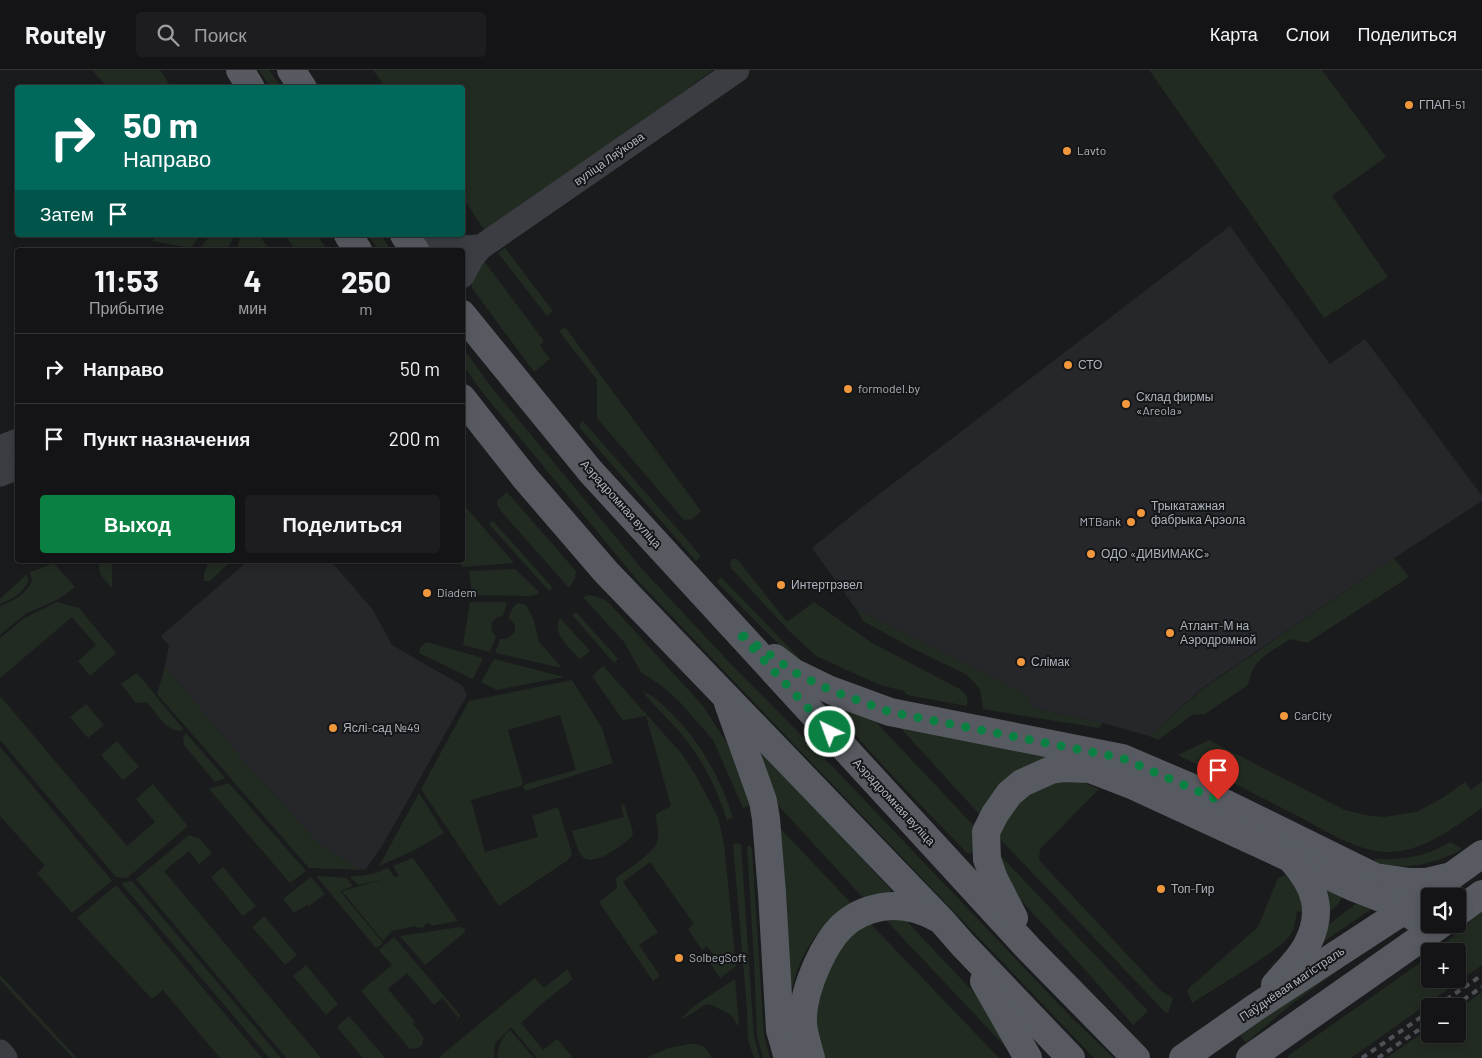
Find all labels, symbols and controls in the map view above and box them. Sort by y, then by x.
search box [136,12,486,57]
text: Routely [25,20,106,49]
icon: search [154,21,182,49]
text: Поиск [194,23,247,46]
text: Карта [1210,23,1258,45]
text: Слои [1286,23,1330,45]
text: Поделиться [1358,23,1457,45]
place label: ГПАП-51 [1419,97,1465,111]
marker: ГПАП-51 [1403,99,1415,111]
text: 50 m [123,103,198,145]
icon: right [40,105,105,170]
street label: вуліца Ляўкова [570,129,647,188]
place label: Lavto [1077,143,1106,157]
text: Направо [123,145,211,171]
marker: Lavto [1061,145,1073,157]
icon: arrive [104,200,132,228]
text: Затем [40,202,94,225]
text: 11:53 [94,262,159,298]
text: 4 [243,262,262,298]
text: 250 [341,263,391,299]
text: Прибытие [89,298,164,317]
text: мин [238,298,267,317]
text: m [359,299,373,318]
icon: right [40,355,68,383]
text: Направо [83,357,164,380]
text: 50 m [400,357,440,380]
place label: СТО [1078,357,1102,371]
marker: СТО [1062,359,1074,371]
place label: formodel.by [858,381,920,395]
marker: formodel.by [842,383,854,395]
place label: Склад фирмы «Areola» [1136,389,1213,417]
marker: Склад фирмы «Areola» [1120,398,1132,410]
icon: arrive [40,425,68,453]
text: Пункт назначения [83,427,250,450]
text: 200 m [389,427,440,450]
street label: Аэрадромная вуліца [578,456,665,551]
button: Выход [40,495,235,553]
button: Поделиться [245,495,440,553]
place label: Трыкатажная фабрыка Арэола [1151,498,1246,527]
marker: Трыкатажная фабрыка Арэола [1135,507,1147,519]
place label: MTBank [1080,514,1121,528]
marker: MTBank [1125,516,1137,528]
place label: ОДО «ДИВИМАКС» [1101,546,1210,561]
marker: ОДО «ДИВИМАКС» [1085,548,1097,560]
place label: Интертрэвел [791,577,863,592]
marker: Интертрэвел [775,579,787,591]
place label: Diadem [437,585,477,599]
marker: Diadem [421,587,433,599]
place label: Атлант-М на Аэродромной [1180,618,1256,647]
marker: Атлант-М на Аэродромной [1164,627,1176,639]
place label: Слімак [1031,654,1070,668]
marker: Слімак [1015,656,1027,668]
position arrow [803,705,855,757]
place label: CarCity [1294,708,1332,722]
marker: CarCity [1278,710,1290,722]
place label: Яслі-сад №49 [343,720,420,735]
marker: Яслі-сад №49 [327,722,339,734]
pin [1197,749,1239,800]
street label: Аэрадромная вуліца [850,755,939,849]
icon: arrive [1204,756,1232,784]
place label: Топ-Гир [1171,881,1215,896]
marker: Топ-Гир [1155,883,1167,895]
map controls [1421,888,1466,1043]
button: sound [1421,888,1466,933]
street label: Паўднёвая магістраль [1236,943,1347,1024]
button: + [1421,943,1466,988]
place label: SolbegSoft [689,950,747,964]
marker: SolbegSoft [673,952,685,964]
button: − [1421,998,1466,1043]

